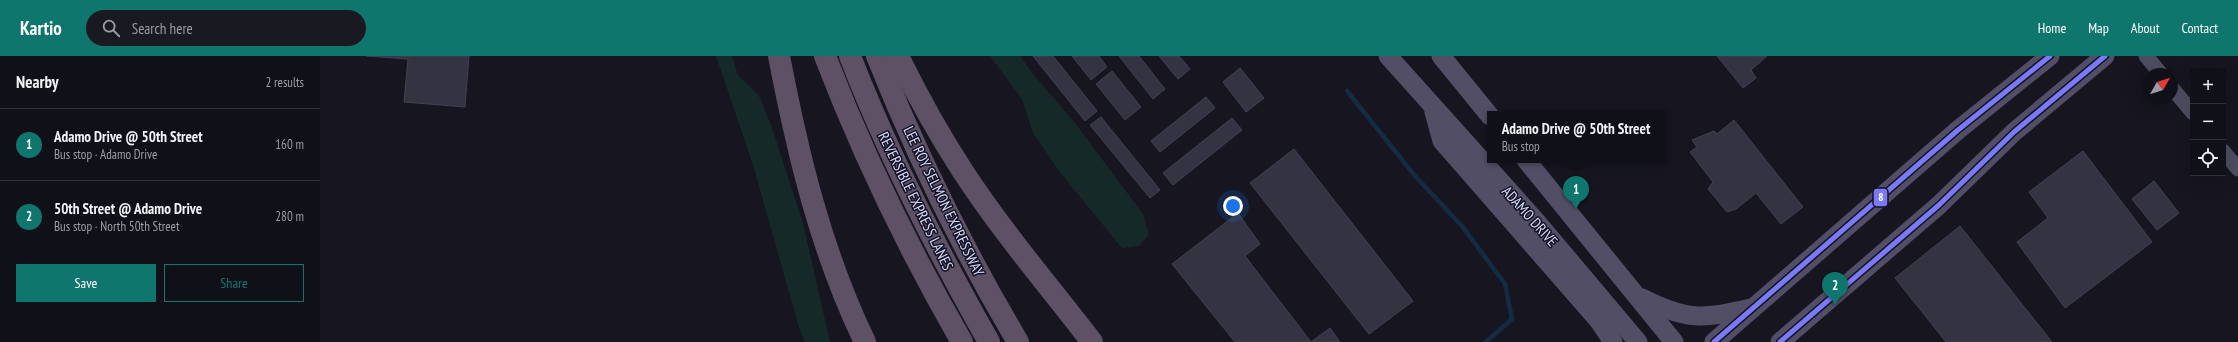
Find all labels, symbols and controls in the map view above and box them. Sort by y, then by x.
search box [86,10,366,46]
text: Kartio [20,16,62,40]
icon: search [100,17,122,39]
text: Search here [132,19,193,38]
text: Home [2038,19,2066,37]
text: Map [2088,19,2109,37]
text: About [2131,19,2160,37]
text: Contact [2182,19,2218,37]
north arrow [2142,68,2178,104]
map controls [2190,68,2226,176]
button: + [2190,68,2226,104]
text: Nearby [16,71,59,93]
text: 2 results [265,74,304,91]
button: − [2190,104,2226,140]
popup [1487,111,1665,163]
text: Adamo Drive @ 50th Street [1502,119,1650,138]
street label: LEE ROY SELMON EXPRESSWAY [899,123,989,279]
text: Adamo Drive @ 50th Street [54,127,203,146]
street label: REVERSIBLE EXPRESS LANES [874,129,958,273]
text: 1 [26,136,32,153]
text: 160 m [275,136,304,153]
text: Bus stop [1502,138,1540,155]
button: locate [2190,140,2226,176]
text: Bus stop · Adamo Drive [54,146,157,163]
pin: 1 [1563,176,1589,209]
street label: ADAMO DRIVE [1498,182,1562,250]
line badge: 8 [1873,188,1888,207]
text: 8 [1878,190,1884,204]
your location [1223,196,1243,216]
text: 50th Street @ Adamo Drive [54,199,202,218]
text: 2 [26,208,32,225]
text: 280 m [275,208,304,225]
text: Bus stop · North 50th Street [54,218,180,235]
button: Save [16,264,156,302]
button: Share [164,264,304,302]
pin: 2 [1822,272,1848,305]

